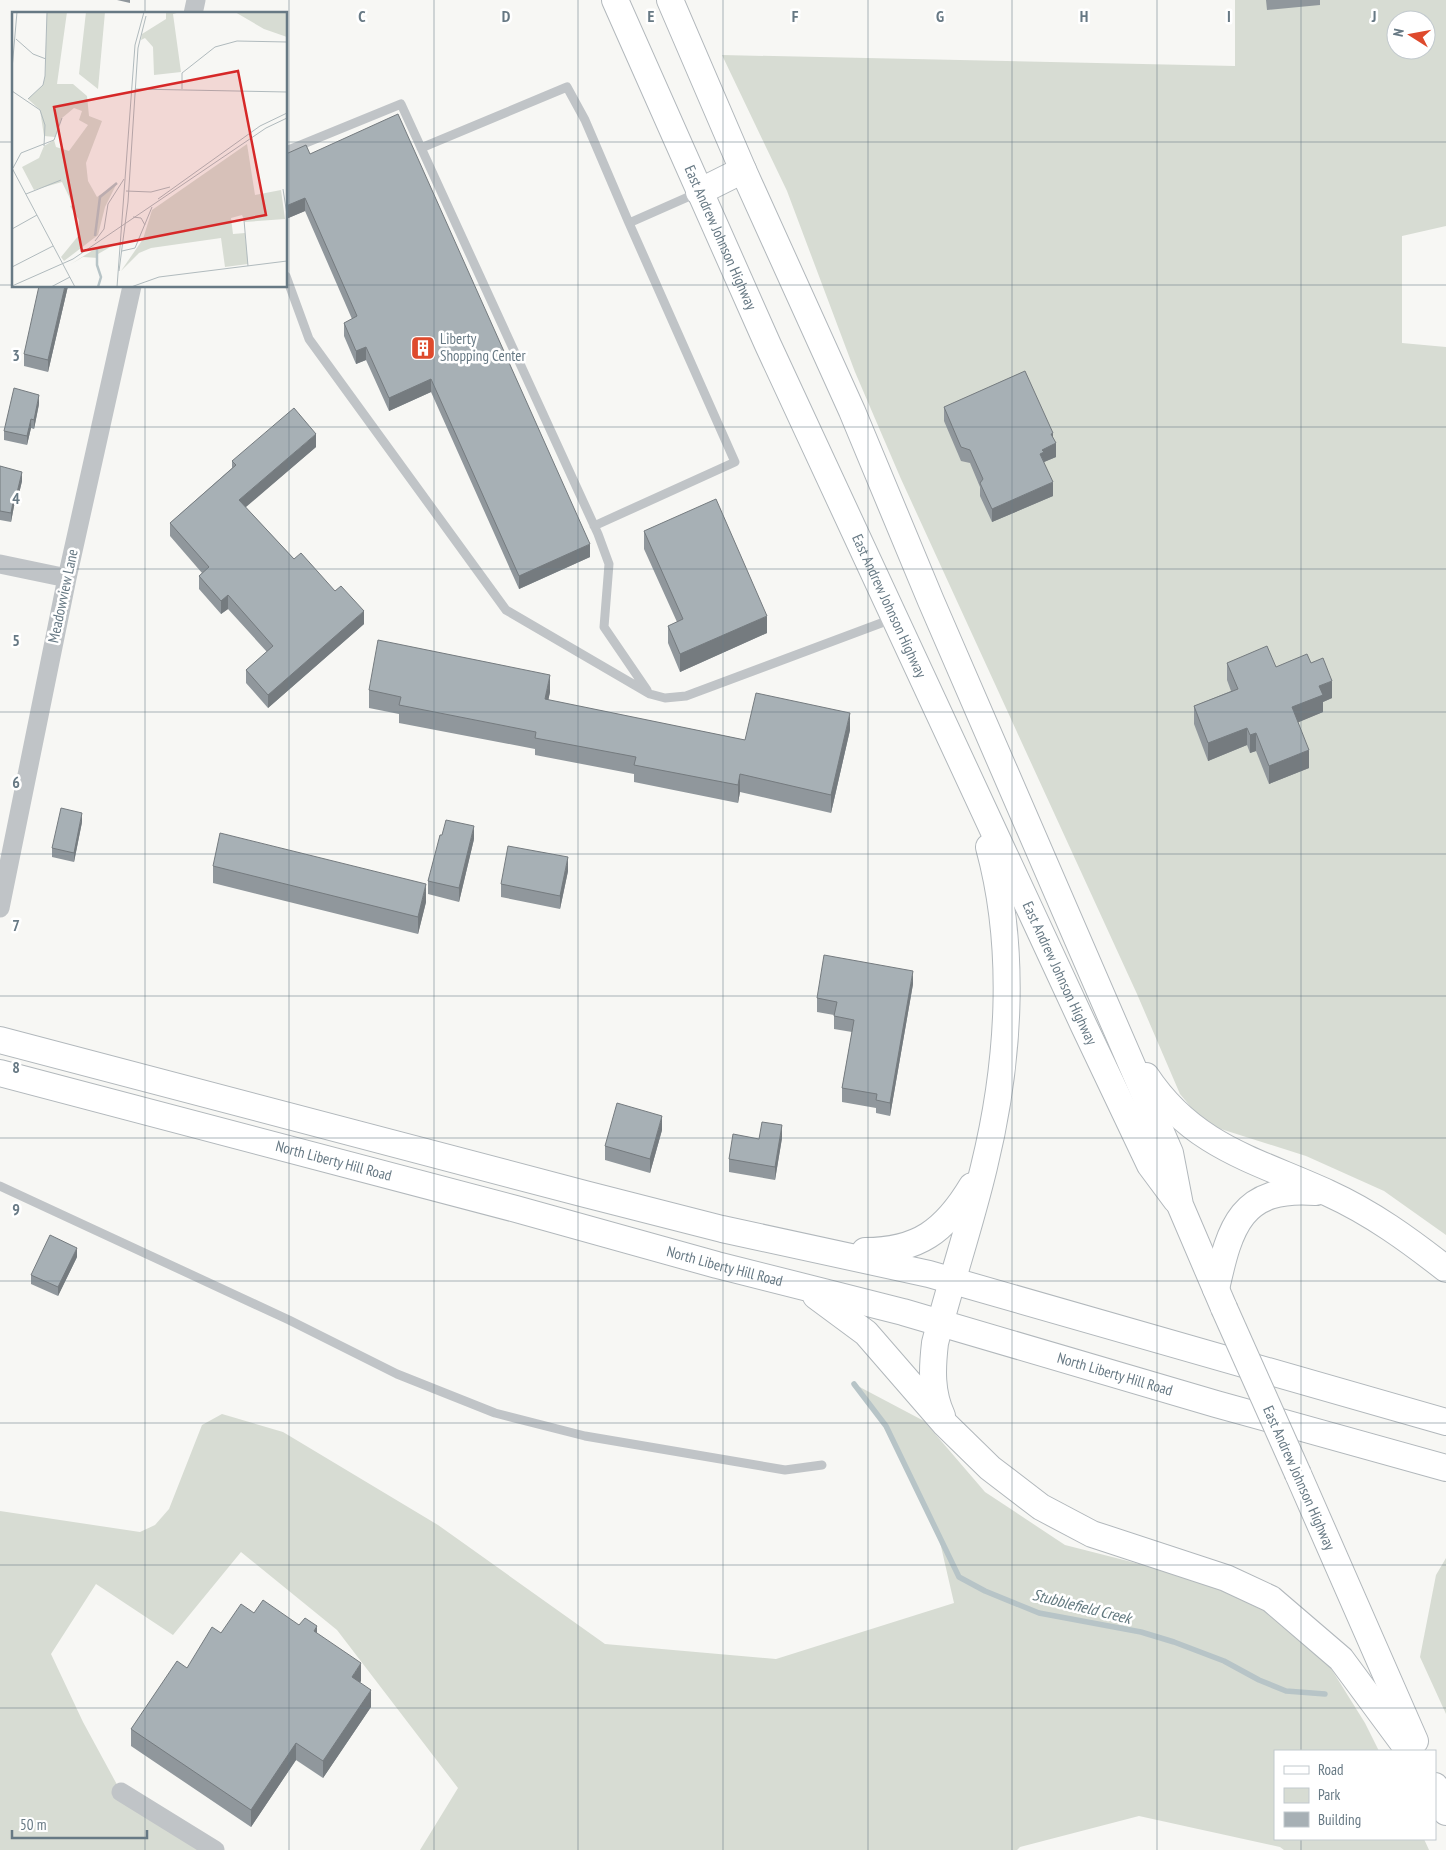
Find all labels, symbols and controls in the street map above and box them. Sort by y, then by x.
text: C [358,6,366,26]
text: D [502,6,511,26]
text: E [648,6,655,26]
text: F [792,6,799,26]
text: G [936,6,944,26]
text: H [1080,6,1088,26]
text: I [1227,6,1231,26]
text: J [1371,6,1376,26]
north arrow [1386,10,1436,60]
inset map [12,12,288,288]
text: N [1389,27,1408,38]
street label: East Andrew Johnson Highway [681,162,761,313]
place label: Liberty Shopping Center [440,329,526,365]
building icon: Liberty Shopping Center [410,335,436,361]
text: 3 [12,345,20,365]
text: 4 [12,488,20,508]
street label: East Andrew Johnson Highway [848,531,931,681]
street label: Meadowview Lane [43,547,82,644]
text: 5 [12,630,20,650]
text: 6 [12,772,20,792]
street label: East Andrew Johnson Highway [1018,898,1102,1048]
text: 7 [12,915,20,935]
text: 8 [12,1057,20,1077]
street label: North Liberty Hill Road [274,1136,394,1185]
text: 9 [12,1199,20,1219]
street label: North Liberty Hill Road [665,1241,785,1290]
street label: North Liberty Hill Road [1055,1348,1175,1400]
street label: East Andrew Johnson Highway [1259,1403,1340,1553]
water label: Stubblefield Creek [1031,1584,1135,1628]
legend [1274,1750,1436,1840]
text: Road [1318,1760,1344,1779]
text: Park [1318,1785,1340,1804]
scale bar [12,1808,148,1840]
text: Building [1318,1810,1361,1829]
text: 50 m [20,1815,46,1834]

